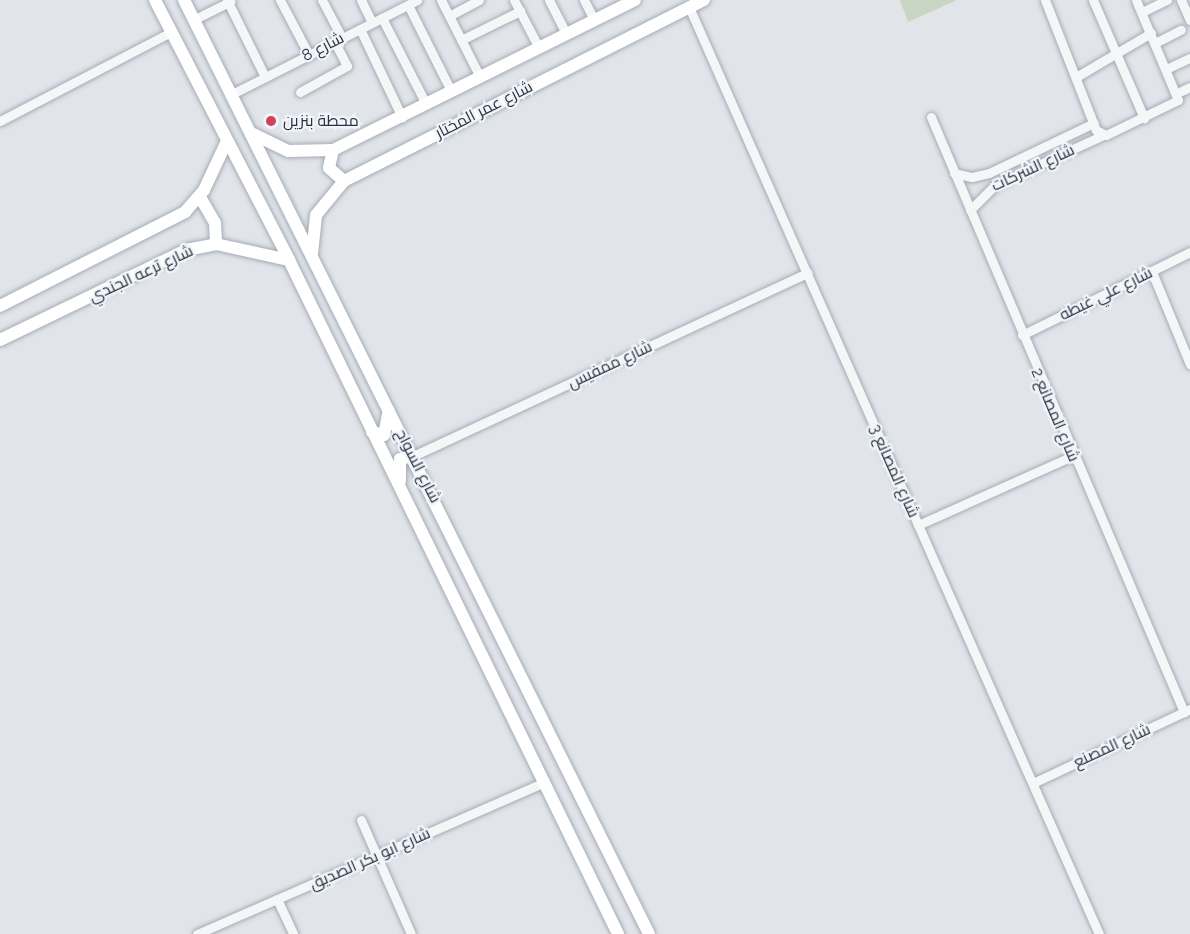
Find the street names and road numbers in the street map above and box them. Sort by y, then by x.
street label: شارع 8 [299,28,347,66]
street label: شارع عمر المختار [432,77,536,143]
street label: شارع الشركات [988,140,1078,196]
street label: شارع ترعه الجندي [86,241,196,307]
street label: شارع علي غيطه [1056,263,1156,325]
street label: شارع ممفيس [565,337,655,393]
street label: شارع المصانع 2 [1027,365,1083,465]
street label: شارع المصانع 3 [865,421,923,521]
street label: شارع السواح [391,426,445,506]
street label: شارع المصنع [1070,720,1154,772]
street label: شارع ابو بكر الصديق [307,824,433,894]

